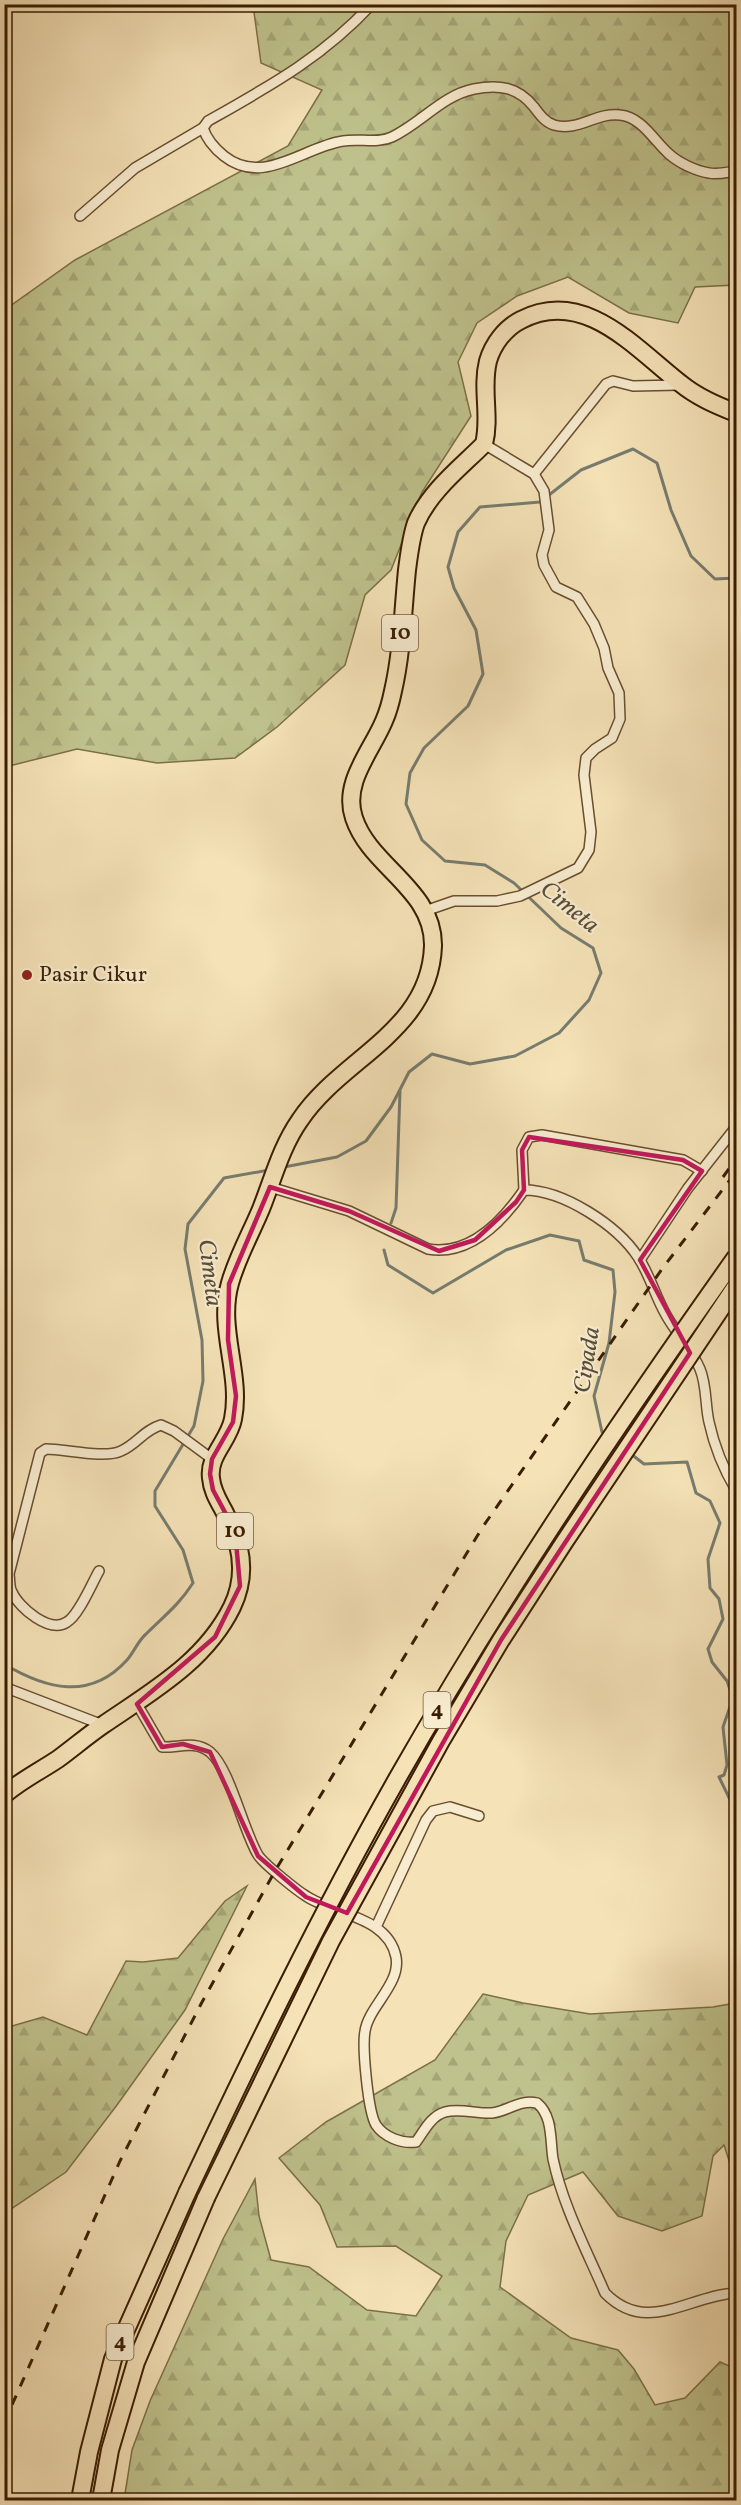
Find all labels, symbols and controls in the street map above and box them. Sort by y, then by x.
road number: 10 [382,615,418,651]
water label: Cimeta [532,874,606,942]
place label: Pasir Cikur [39,960,147,991]
marker: Pasir Cikur [20,968,34,982]
water label: Cimeta [188,1237,230,1309]
water label: Cipada [566,1324,610,1396]
road number: 10 [217,1513,253,1549]
road number: 4 [424,1692,450,1728]
road number: 4 [106,2324,134,2360]

